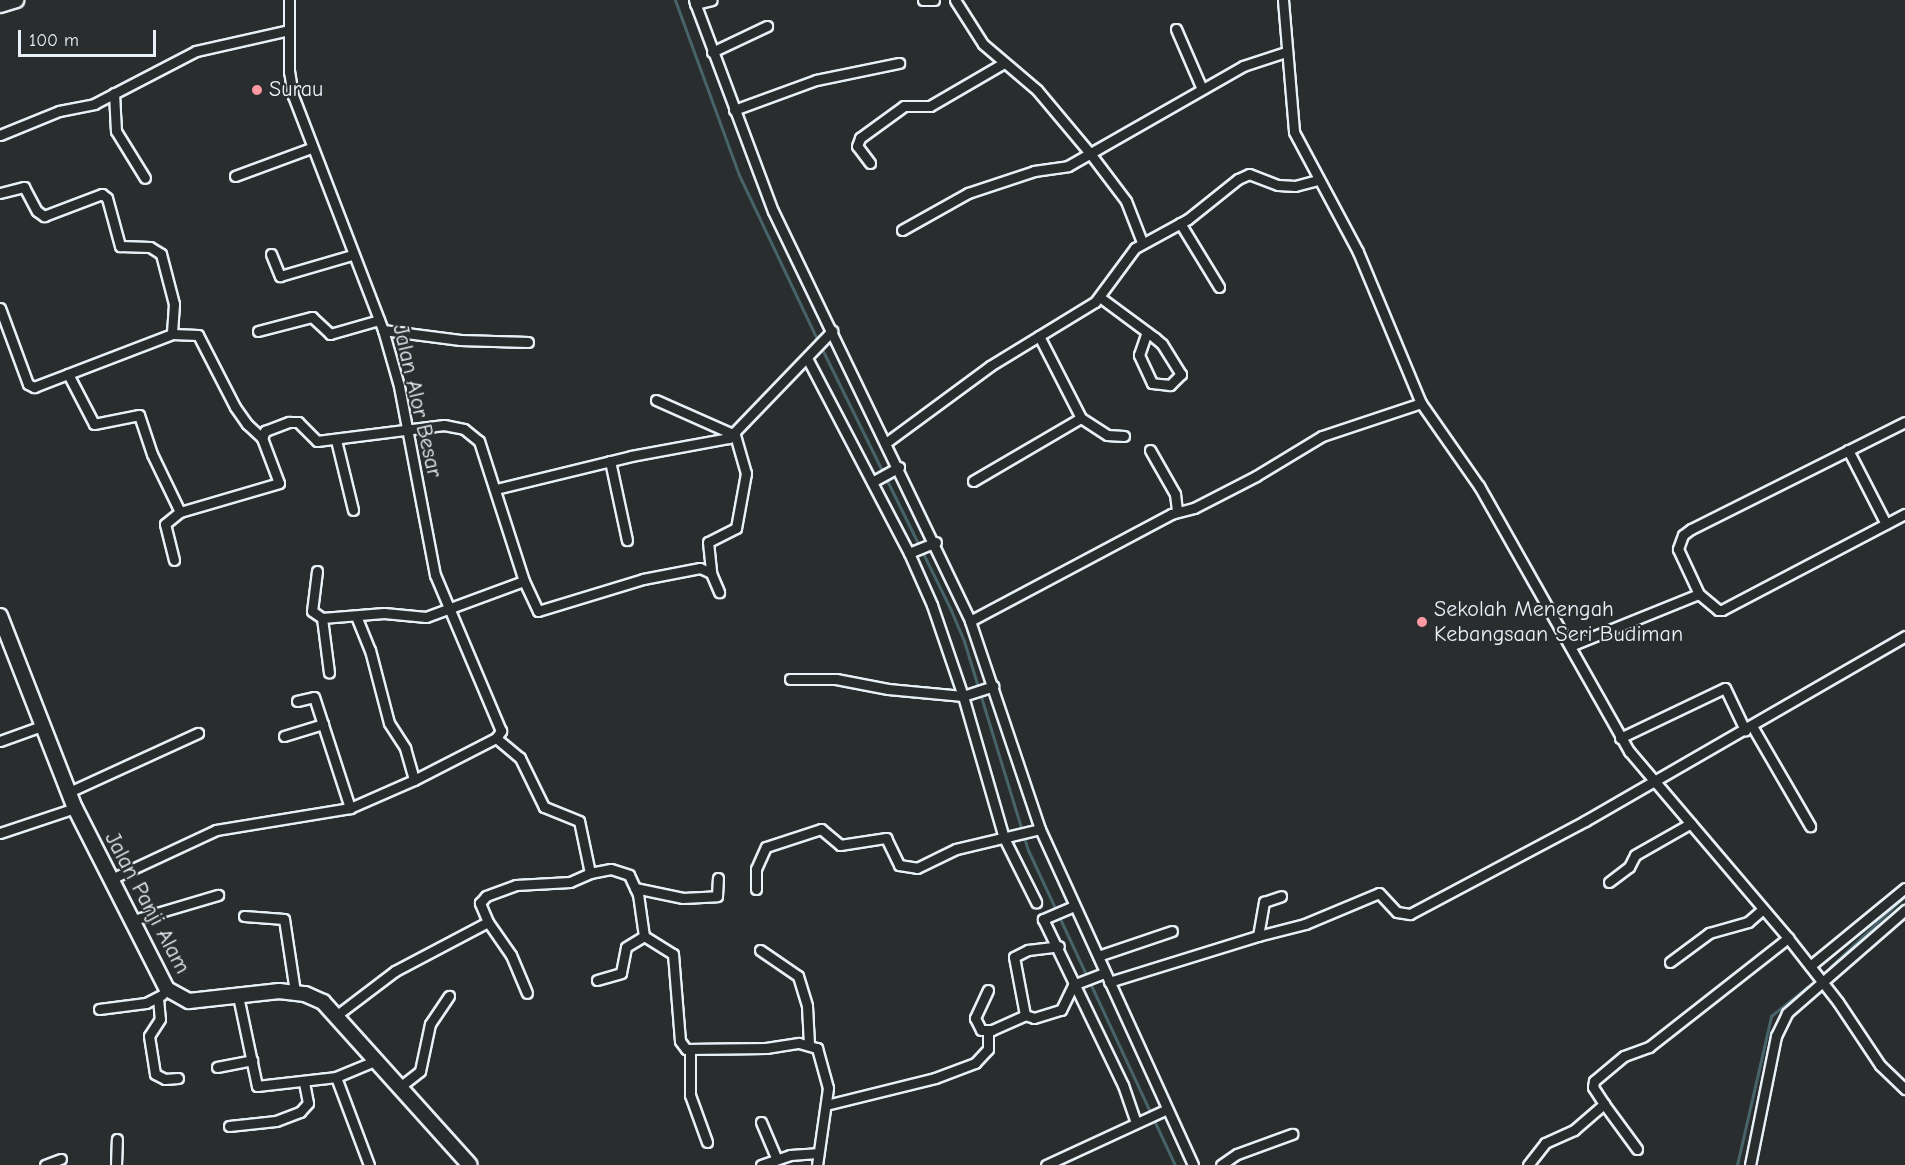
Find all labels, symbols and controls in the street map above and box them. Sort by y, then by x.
scale bar [21,18,159,56]
text: 100 m [29,30,79,51]
place label: Surau [269,77,323,103]
marker: Surau [250,83,264,97]
street label: Jalan Alor Besar [387,322,447,480]
place label: Sekolah Menengah Kebangsaan Seri Budiman [1434,596,1683,648]
marker: Sekolah Menengah Kebangsaan Seri Budiman [1415,615,1429,629]
street label: Jalan Panji Alam [99,828,195,978]

